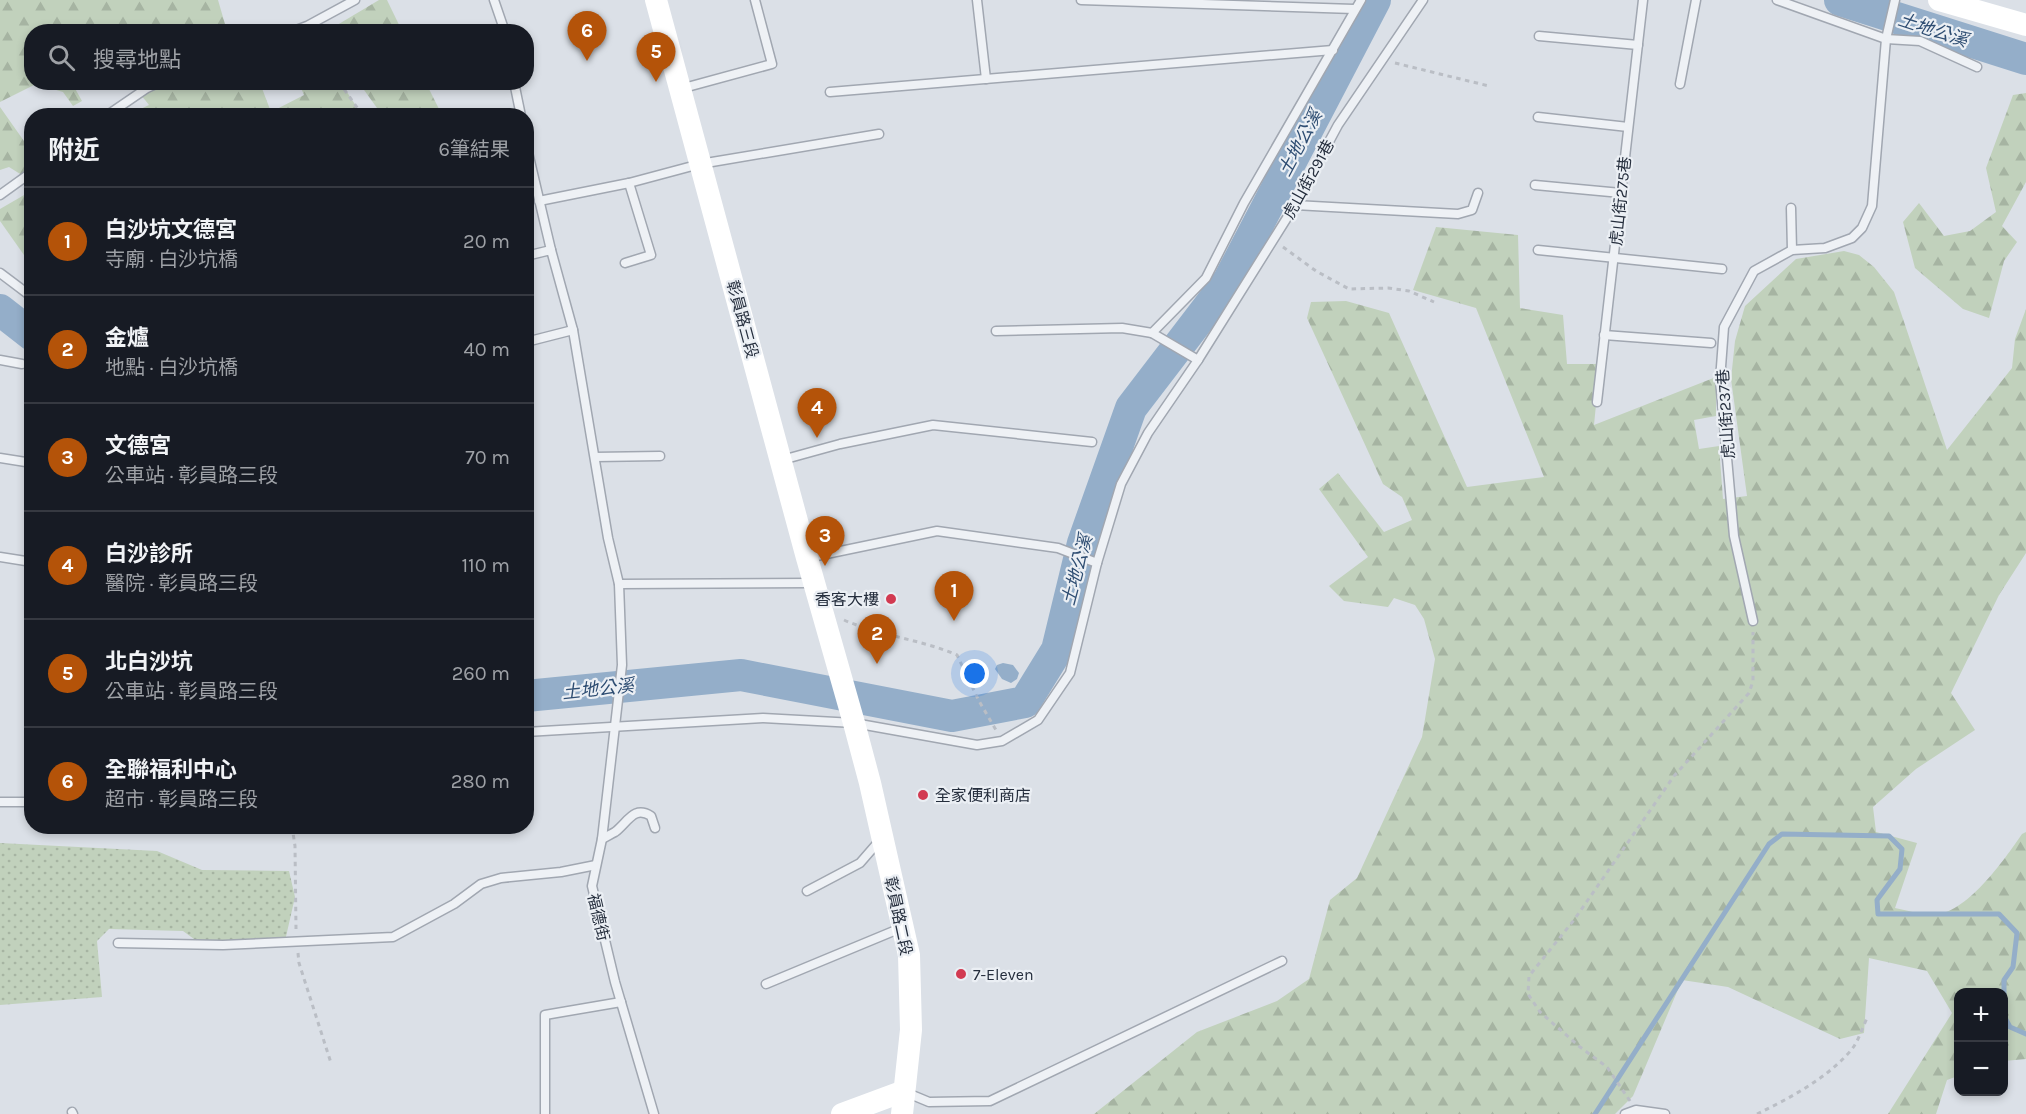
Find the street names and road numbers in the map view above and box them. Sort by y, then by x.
street label: 虎山街291巷 [1279,136,1338,222]
street label: 虎山街275巷 [1606,155,1635,247]
street label: 彰員路三段 [723,278,762,360]
street label: 虎山街237巷 [1713,368,1738,460]
street label: 彰員路二段 [881,875,916,957]
street label: 福德街 [584,892,613,943]

